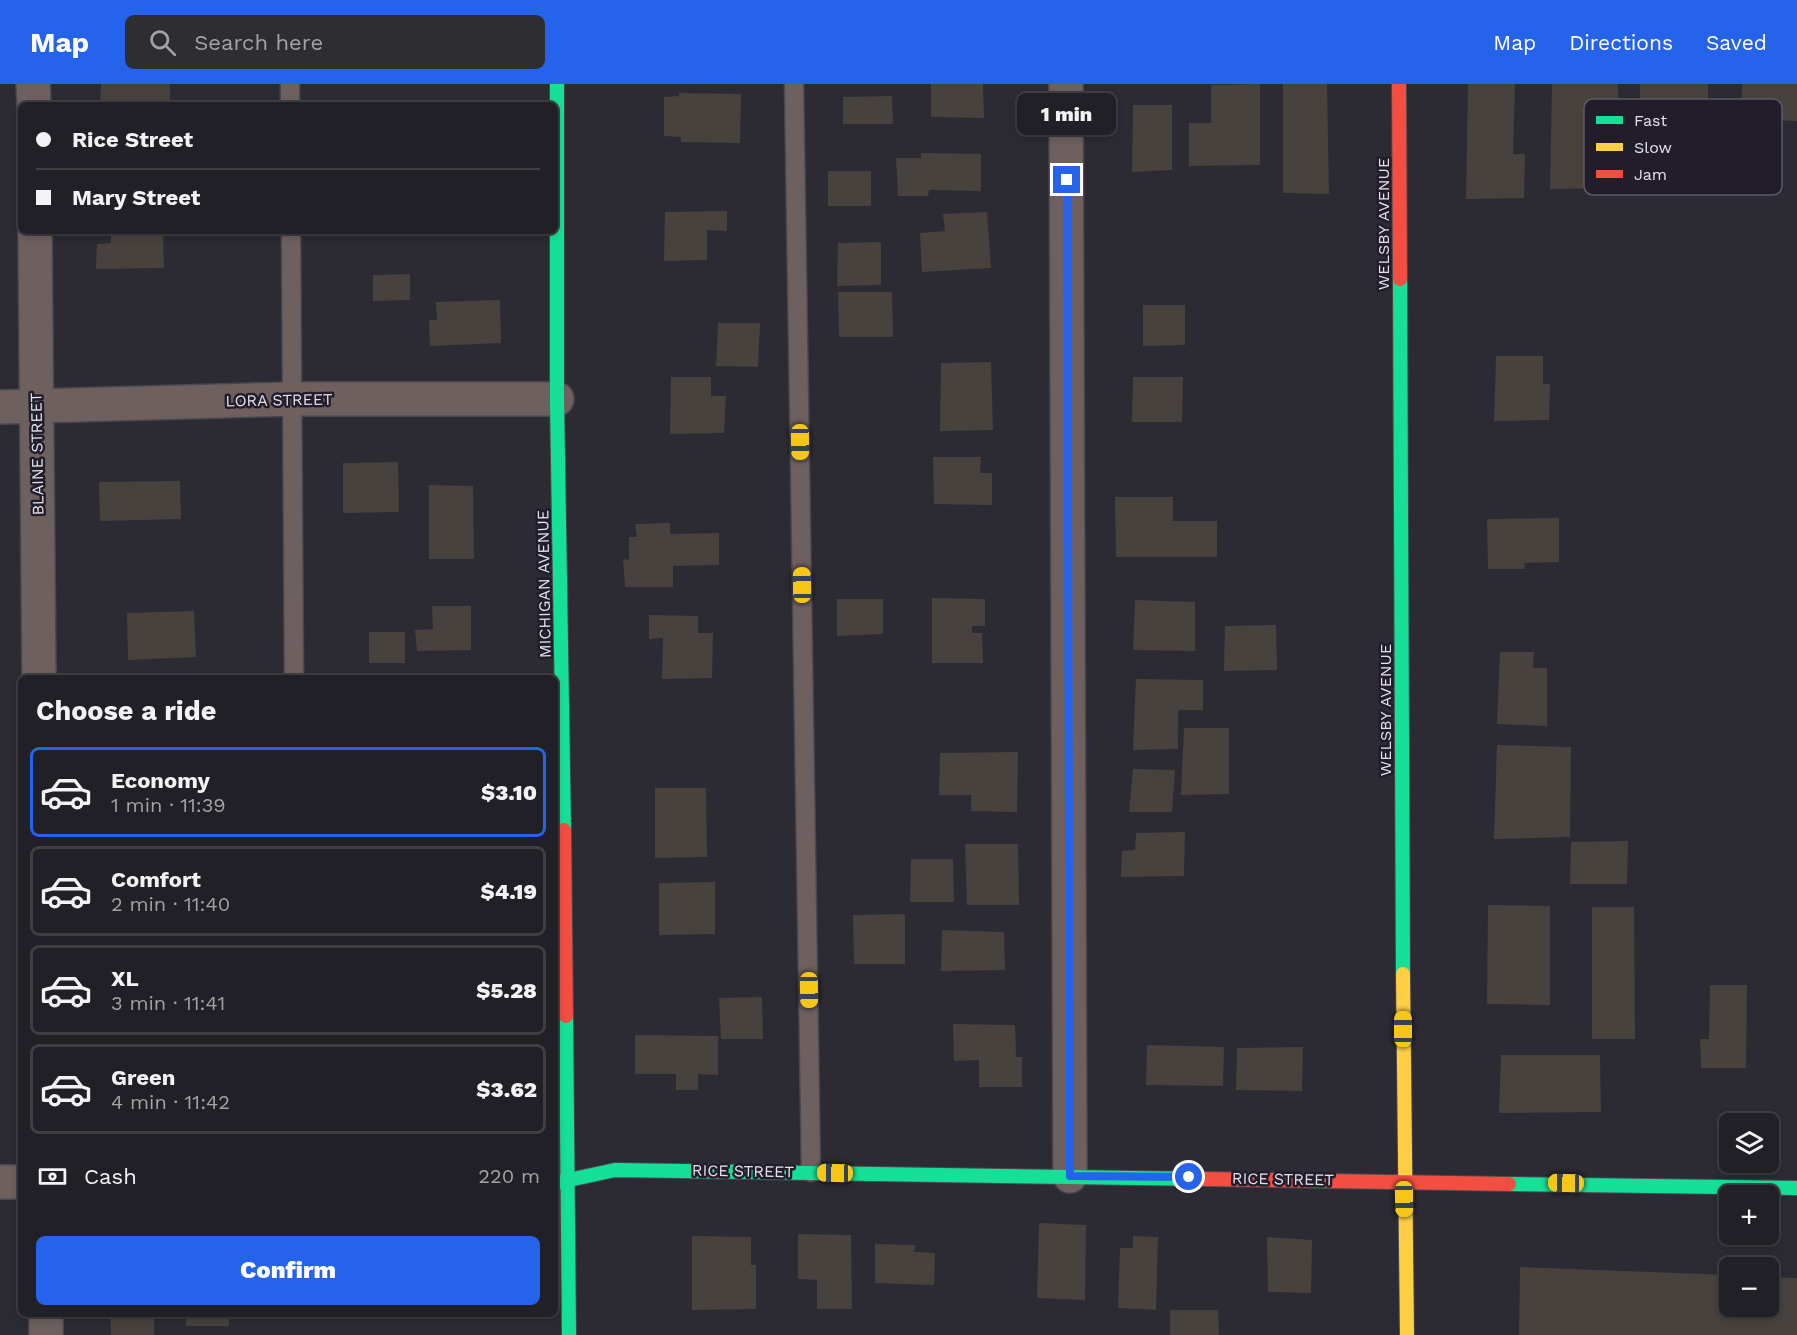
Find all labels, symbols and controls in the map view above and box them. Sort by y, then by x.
search box [125,15,545,69]
text: Map [30,26,89,59]
icon: search [146,26,179,59]
text: Search here [194,30,323,55]
text: Map [1493,30,1536,55]
text: Directions [1569,30,1673,55]
text: Saved [1706,30,1767,55]
callout: 1 min [1018,93,1116,135]
legend [1584,99,1782,195]
text: 1 min [1041,102,1092,126]
text: Fast [1634,111,1667,130]
text: Rice Street [72,127,193,152]
text: Slow [1634,138,1672,157]
street label: WELSBY AVENUE [1374,158,1393,290]
text: Jam [1634,165,1667,184]
route end [1053,166,1080,193]
text: Mary Street [72,185,200,210]
street label: LORA STREET [225,390,333,410]
street label: BLAINE STREET [26,392,48,516]
car [791,424,809,460]
street label: MICHIGAN AVENUE [533,510,555,658]
car [793,567,811,603]
street label: WELSBY AVENUE [1376,644,1395,776]
text: Choose a ride [36,695,216,727]
icon: car [39,765,93,819]
text: Economy [111,768,210,793]
text: $3.10 [481,780,537,805]
text: 1 min · 11:39 [111,793,226,817]
icon: car [39,864,93,918]
text: Comfort [111,867,201,892]
text: $4.19 [480,879,537,904]
text: 2 min · 11:40 [111,892,230,916]
icon: car [39,963,93,1017]
text: XL [111,966,139,991]
car [800,972,818,1008]
text: $5.28 [476,978,537,1003]
text: 3 min · 11:41 [111,991,225,1015]
car [1394,1011,1412,1047]
icon: car [39,1062,93,1116]
text: Green [111,1065,175,1090]
text: $3.62 [476,1077,537,1102]
text: 4 min · 11:42 [111,1090,230,1114]
map controls [1719,1113,1779,1317]
button: layers [1719,1113,1779,1173]
icon: cash [36,1160,69,1193]
street label: RICE STREET [692,1161,795,1181]
route start [1175,1163,1202,1190]
text: Cash [84,1164,137,1189]
text: 220 m [478,1164,540,1188]
car [817,1164,853,1182]
street label: RICE STREET [1232,1169,1335,1189]
car [1548,1174,1584,1192]
car [1395,1181,1413,1217]
button: + [1719,1185,1779,1245]
button: Confirm [36,1236,540,1305]
button: − [1719,1257,1779,1317]

